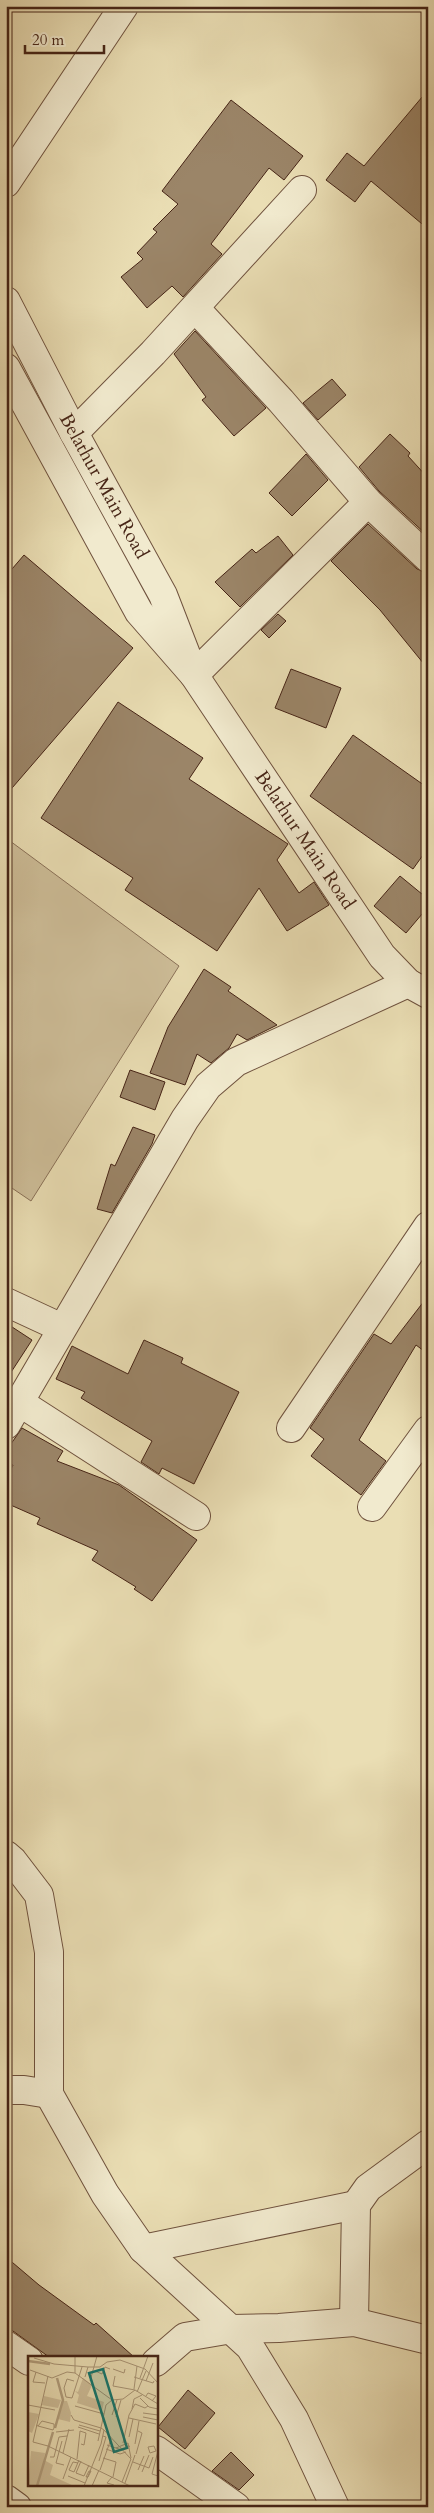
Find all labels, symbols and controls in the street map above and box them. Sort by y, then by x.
scale bar [25,22,104,54]
text: 20 m [32,30,64,50]
street label: Belathur Main Road [53,409,155,563]
street label: Belathur Main Road [249,765,361,915]
inset map [28,2356,158,2486]

